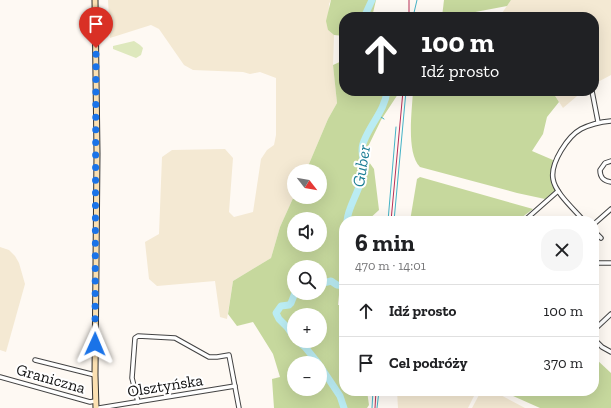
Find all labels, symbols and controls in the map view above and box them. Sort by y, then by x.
pin [79,7.0,113,48]
icon: arrive [85,13,107,35]
text: 100 m [421,26,494,59]
icon: ahead [355,28,407,80]
text: Idź prosto [421,60,499,82]
water label: Guber [348,143,374,188]
north arrow [287,164,327,204]
map controls [287,164,327,396]
button: sound [287,212,327,252]
text: 6 min [355,228,415,257]
button: close [541,229,583,271]
text: 470 m · 14:01 [355,258,426,273]
button: search [287,260,327,300]
icon: ahead [355,300,377,322]
text: Idź prosto [389,302,456,320]
text: 100 m [544,302,583,320]
button: + [287,308,327,348]
position arrow [74,323,116,365]
icon: arrive [355,352,377,374]
text: Cel podróży [389,354,467,372]
text: 370 m [544,354,583,372]
button: − [287,356,327,396]
street label: Graniczna [14,360,88,397]
street label: Olsztyńska [126,370,205,401]

